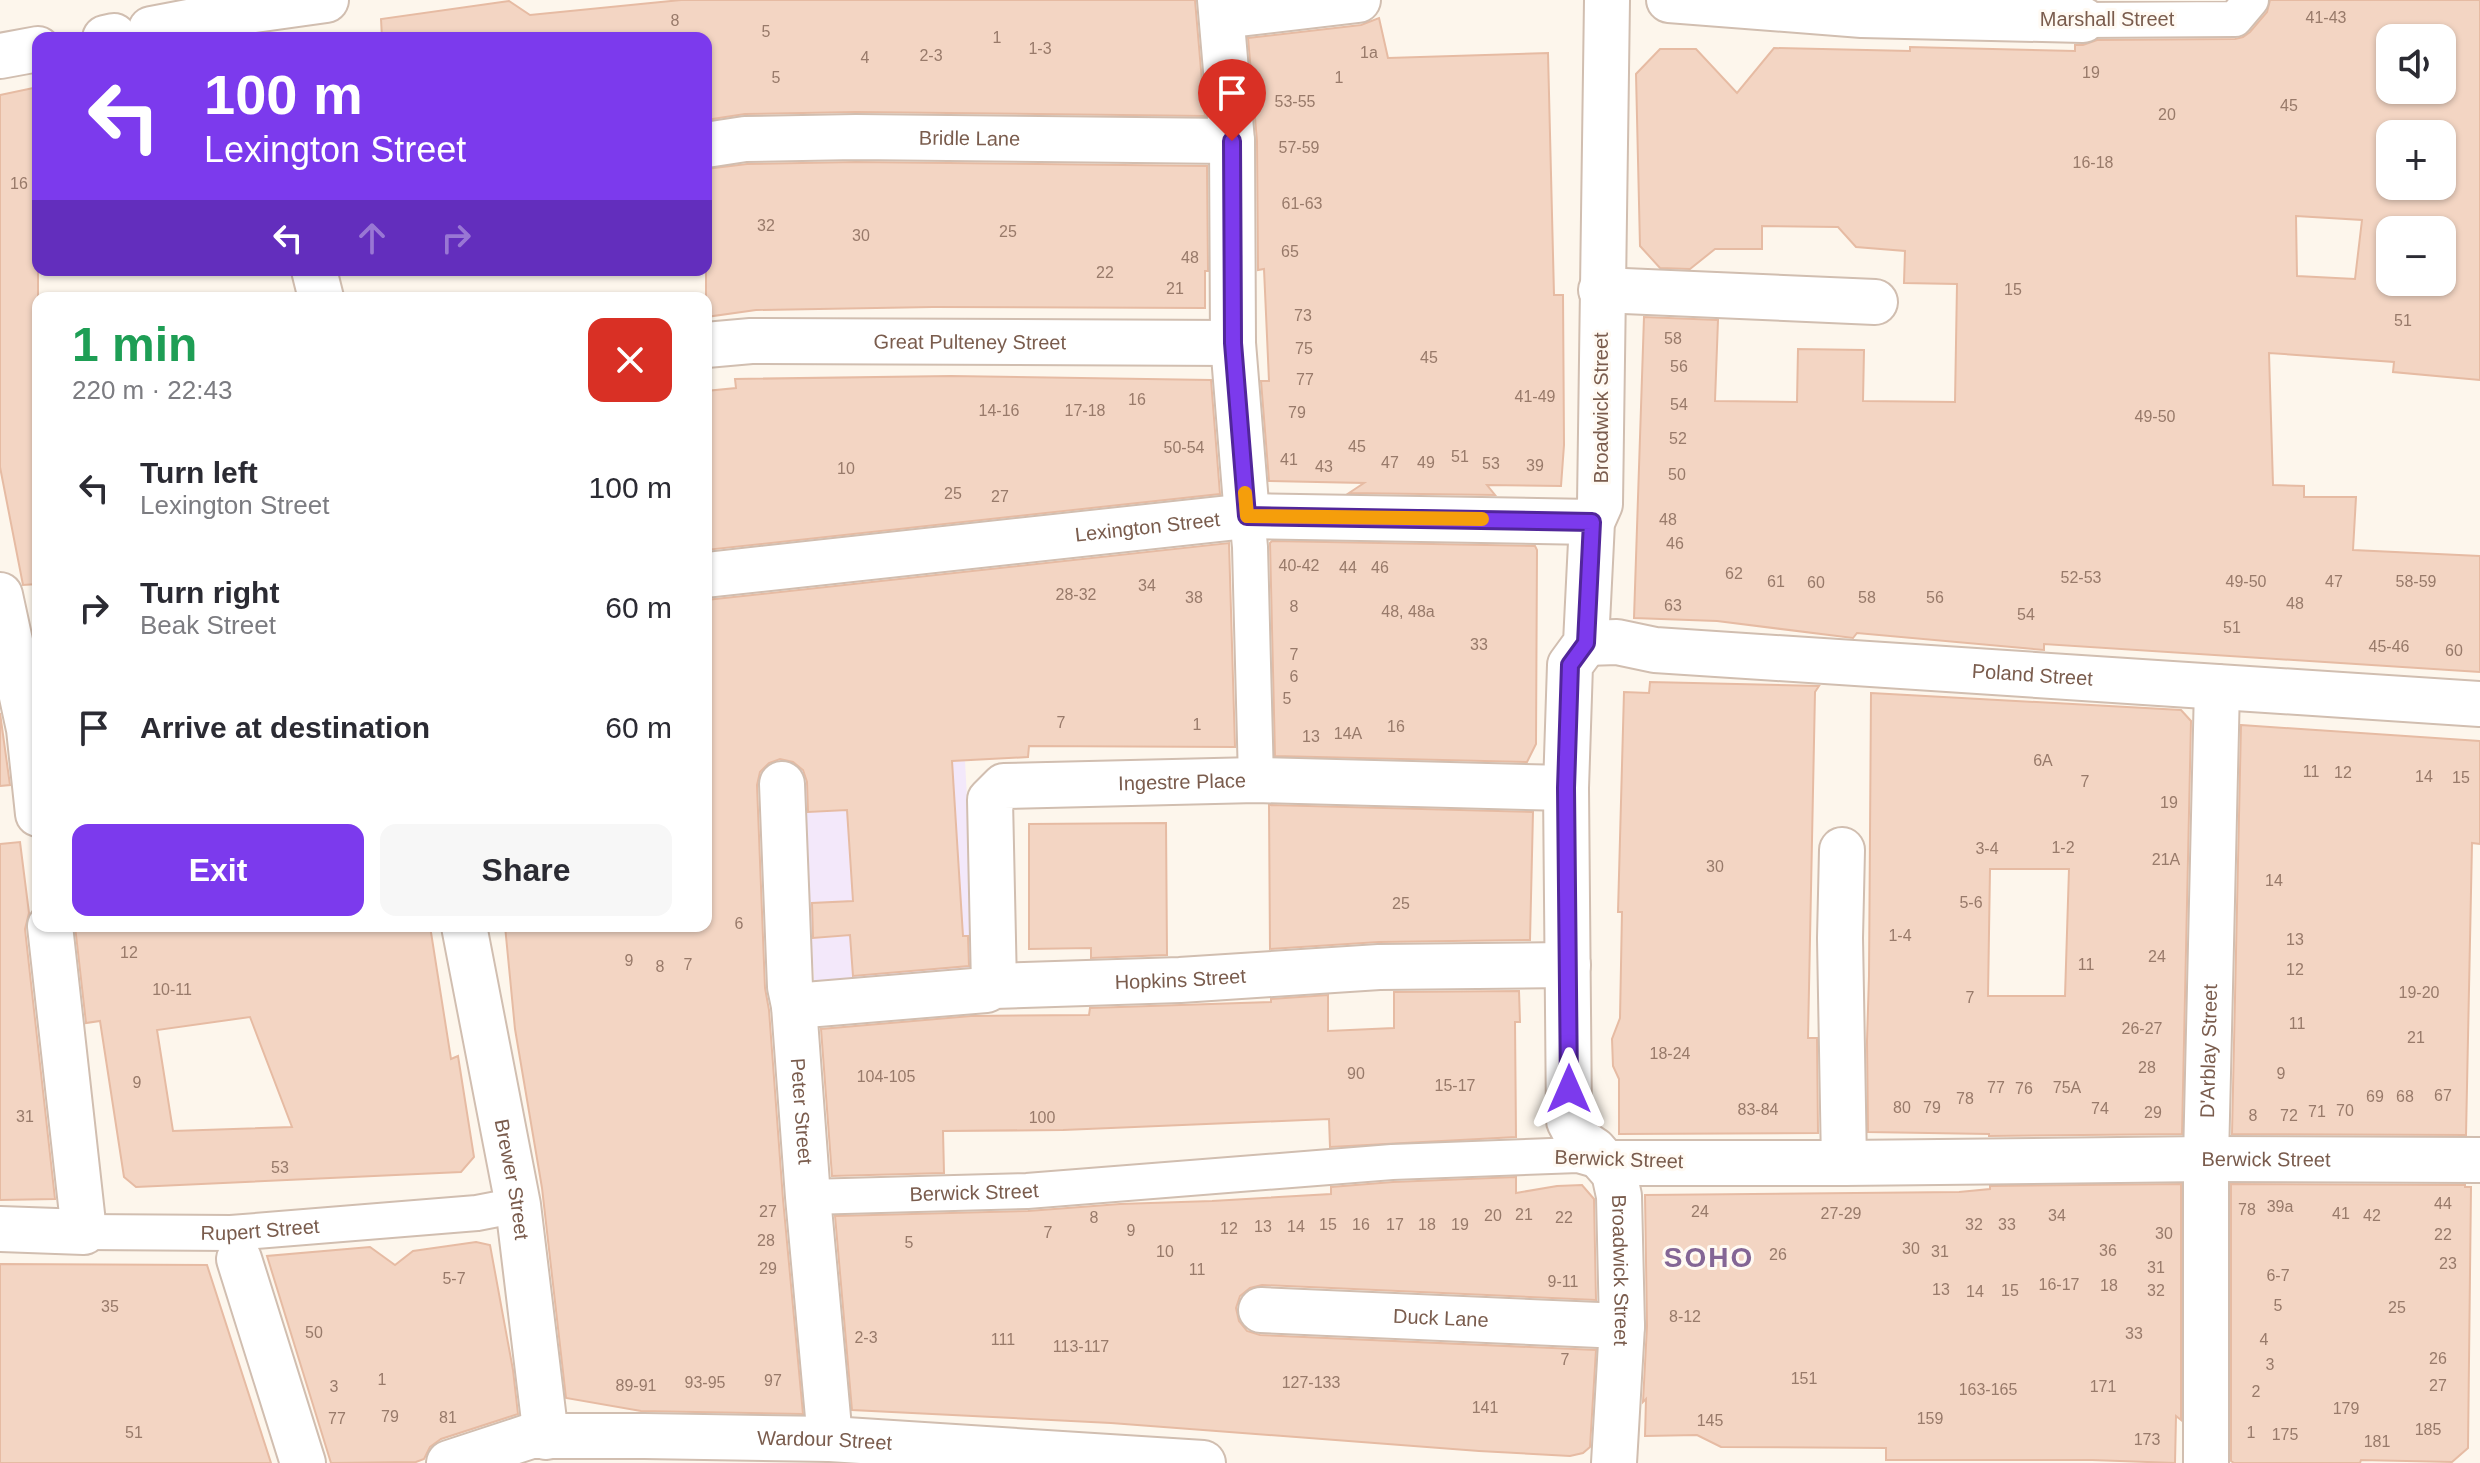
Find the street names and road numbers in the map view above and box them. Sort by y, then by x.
street label: Marshall Street [2040,8,2175,30]
street label: Bridle Lane [919,127,1020,150]
street label: Great Pulteney Street [874,331,1067,353]
street label: Broadwick Street [1590,332,1612,484]
street label: Lexington Street [1074,508,1221,546]
street label: Poland Street [1971,660,2094,690]
street label: Ingestre Place [1118,769,1246,794]
street label: Hopkins Street [1114,965,1247,993]
street label: D'Arblay Street [2196,983,2221,1118]
street label: Peter Street [787,1057,817,1166]
street label: Brewer Street [491,1117,533,1241]
street label: Berwick Street [1554,1146,1684,1172]
street label: Berwick Street [2201,1148,2331,1170]
street label: Berwick Street [909,1179,1040,1205]
street label: Broadwick Street [1608,1194,1633,1347]
street label: Rupert Street [200,1215,321,1244]
street label: Duck Lane [1393,1305,1489,1331]
street label: Wardour Street [757,1427,893,1454]

